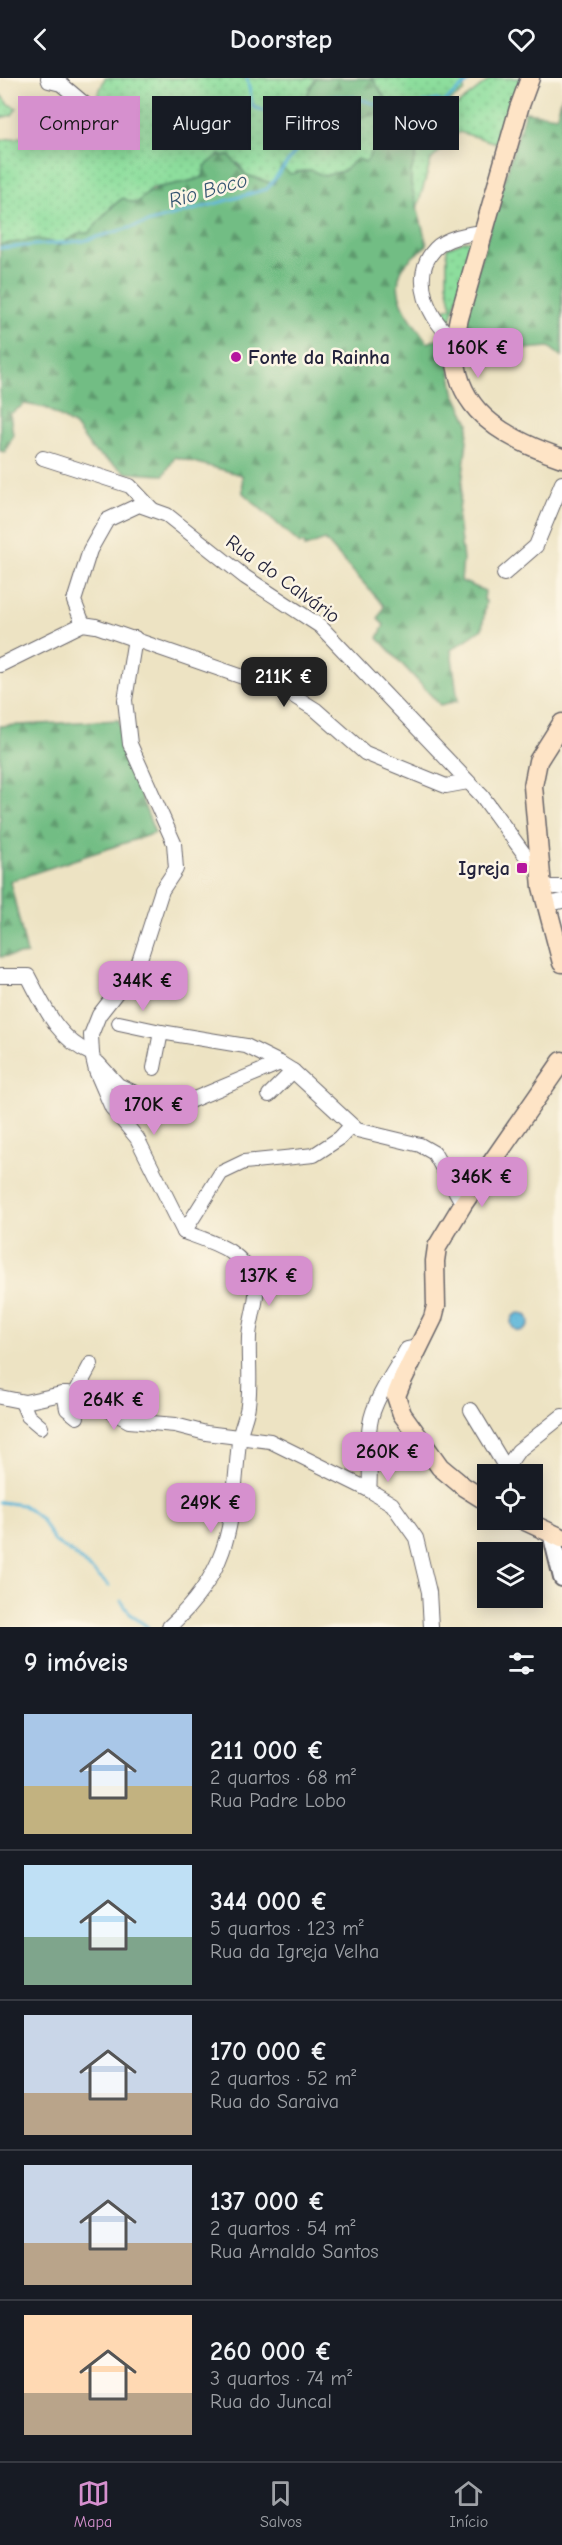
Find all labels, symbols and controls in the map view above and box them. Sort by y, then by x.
icon: back [24,23,57,56]
icon: heart [505,23,538,56]
text: Doorstep [230,24,332,55]
chip: Comprar [18,96,140,150]
chip: Alugar [152,96,251,150]
chip: Filtros [263,96,361,150]
chip: Novo [373,96,459,150]
water label: Rio Boco [166,167,250,213]
pin: 160K € [429,328,527,379]
text: 160K € [447,336,509,359]
place label: Fonte da Rainha [248,346,390,369]
marker: Fonte da Rainha [229,350,243,364]
street label: Rua do Calvário [221,530,345,628]
pin: 211K € [235,657,333,708]
text: 211K € [255,665,313,688]
place label: Igreja [458,857,510,880]
marker: Igreja [515,861,529,875]
pin: 344K € [94,961,192,1012]
text: 344K € [113,969,173,992]
pin: 170K € [105,1085,203,1136]
text: 170K € [124,1093,184,1116]
pin: 346K € [433,1157,531,1208]
text: 346K € [451,1165,513,1188]
pin: 137K € [220,1256,318,1307]
text: 137K € [240,1264,298,1287]
pin: 264K € [65,1380,163,1431]
text: 264K € [83,1388,145,1411]
pin: 260K € [339,1432,437,1483]
text: 260K € [356,1440,420,1463]
map controls [477,1464,543,1608]
button: locate [477,1464,543,1530]
pin: 249K € [162,1483,260,1534]
text: 249K € [180,1491,242,1514]
button: layers [477,1542,543,1608]
icon: filters [505,1647,538,1680]
text: 9 imóveis [24,1648,128,1678]
text: 211 000 € [210,1736,324,1766]
icon: home [72,1738,144,1810]
text: 2 quartos · 68 m² [210,1766,356,1789]
text: Rua Padre Lobo [210,1789,346,1812]
text: 344 000 € [210,1887,328,1917]
icon: home [72,1889,144,1961]
text: 5 quartos · 123 m² [210,1917,364,1940]
text: Rua da Igreja Velha [210,1940,379,1963]
text: 170 000 € [210,2037,328,2067]
icon: home [72,2039,144,2111]
text: 2 quartos · 52 m² [210,2067,356,2090]
text: Rua do Saraiva [210,2090,339,2113]
text: 137 000 € [210,2187,326,2217]
icon: home [72,2189,144,2261]
text: 2 quartos · 54 m² [210,2217,355,2240]
text: Rua Arnaldo Santos [210,2240,379,2263]
text: 260 000 € [210,2337,332,2367]
icon: home [72,2339,144,2411]
text: 3 quartos · 74 m² [210,2367,352,2390]
text: Rua do Juncal [210,2390,332,2413]
tab: Mapa [74,2477,112,2531]
tab: Salvos [260,2477,302,2531]
tab: Início [450,2477,488,2531]

